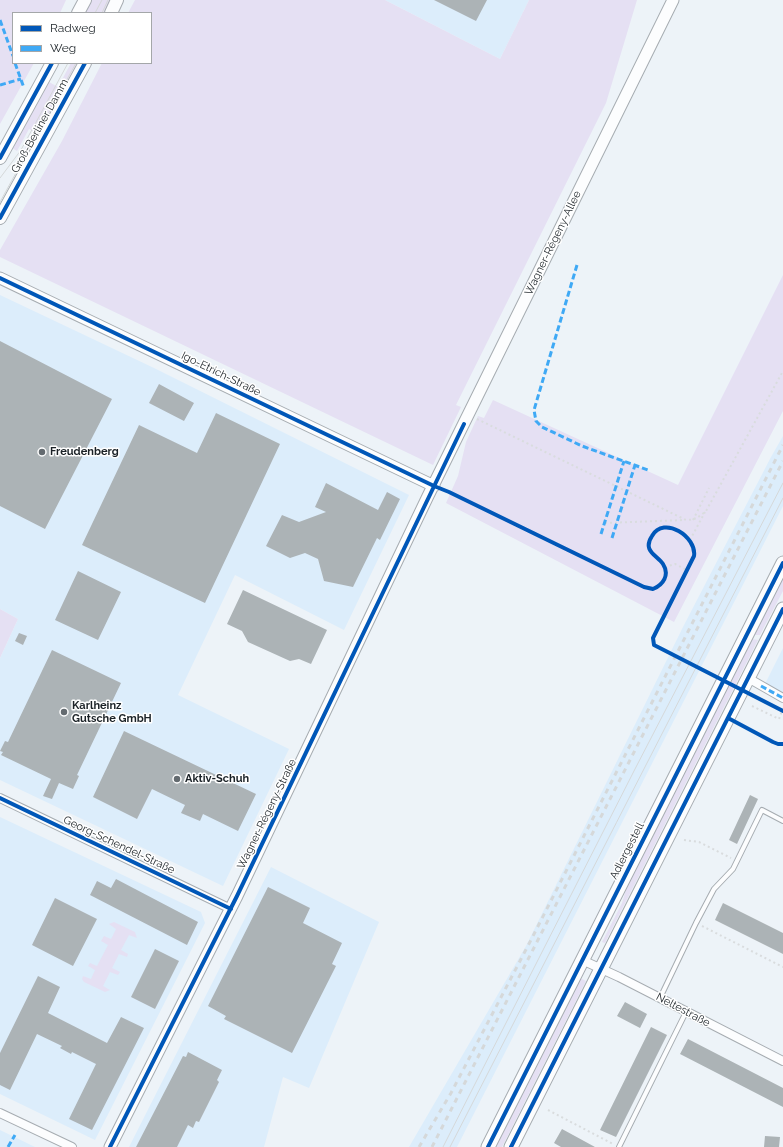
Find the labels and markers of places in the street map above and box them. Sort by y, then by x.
place label: Freudenberg [50,445,119,459]
marker: Freudenberg [37,447,47,457]
place label: Karlheinz Gutsche GmbH [72,699,152,725]
marker: Karlheinz Gutsche GmbH [59,707,69,717]
place label: Aktiv-Schuh [185,772,249,786]
marker: Aktiv-Schuh [172,774,182,784]

